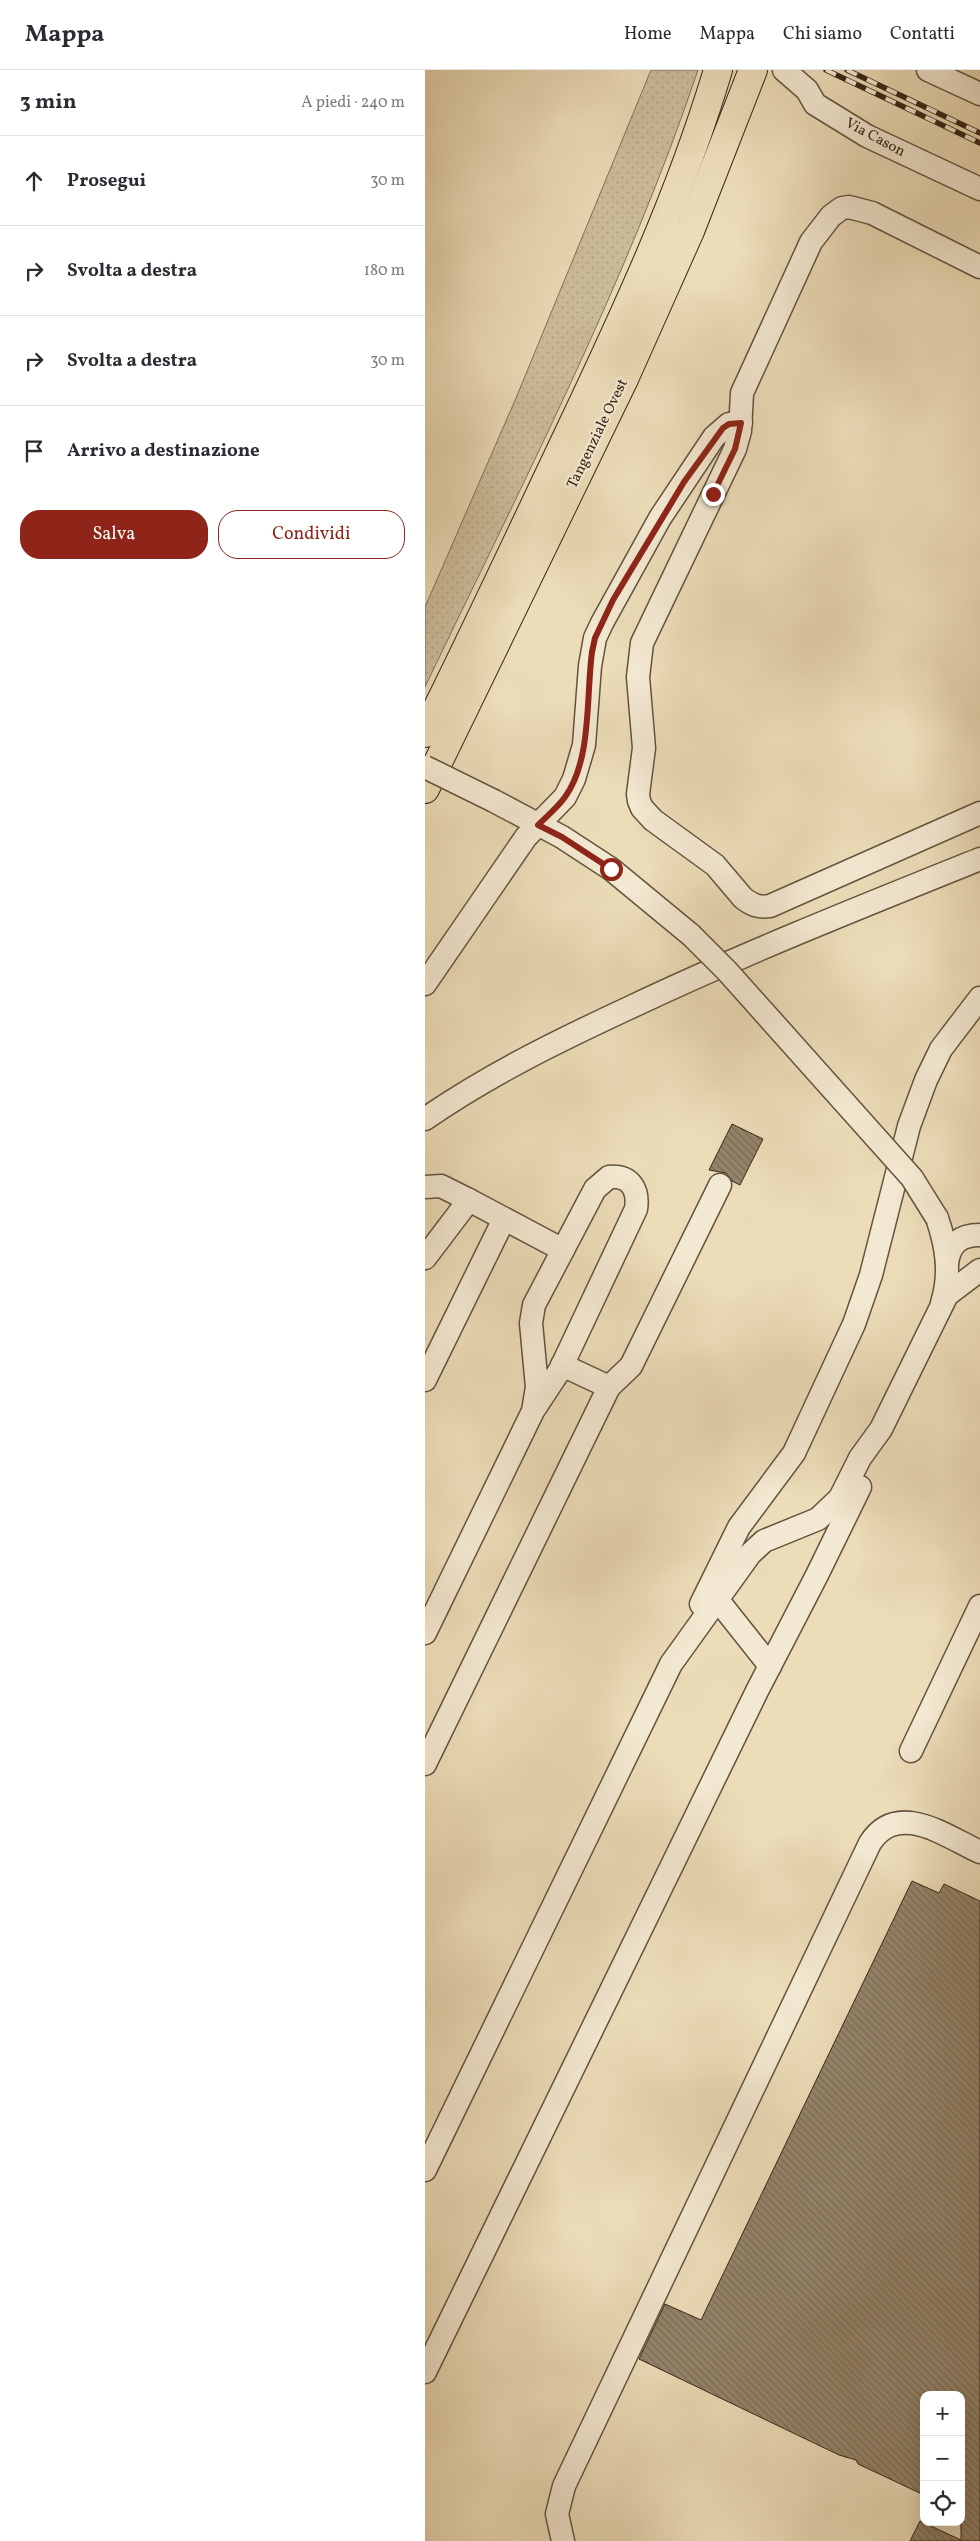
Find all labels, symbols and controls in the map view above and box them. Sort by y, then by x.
text: Mappa [25,18,104,52]
text: Home [624,22,672,47]
text: Mappa [700,22,755,47]
text: Chi siamo [783,22,862,47]
text: Contatti [890,22,955,47]
text: 3 min [20,88,76,117]
text: A piedi · 240 m [301,92,405,114]
street label: Via Cason [841,113,909,163]
icon: ahead [20,167,48,195]
text: Prosegui [67,168,146,194]
text: 30 m [370,170,405,192]
icon: right [20,257,48,285]
text: Svolta a destra [67,258,197,284]
text: 180 m [364,260,405,282]
icon: right [20,347,48,375]
text: Svolta a destra [67,348,197,374]
text: 30 m [370,350,405,372]
street label: Tangenziale Ovest [562,376,634,492]
icon: arrive [20,437,48,465]
text: Arrivo a destinazione [67,438,260,464]
route end [702,483,725,506]
button: Salva [20,510,208,559]
button: Condividi [218,510,405,559]
route start [600,858,623,881]
map controls [920,2391,965,2526]
button: + [920,2391,965,2436]
button: − [920,2436,965,2481]
button: locate [920,2481,965,2526]

